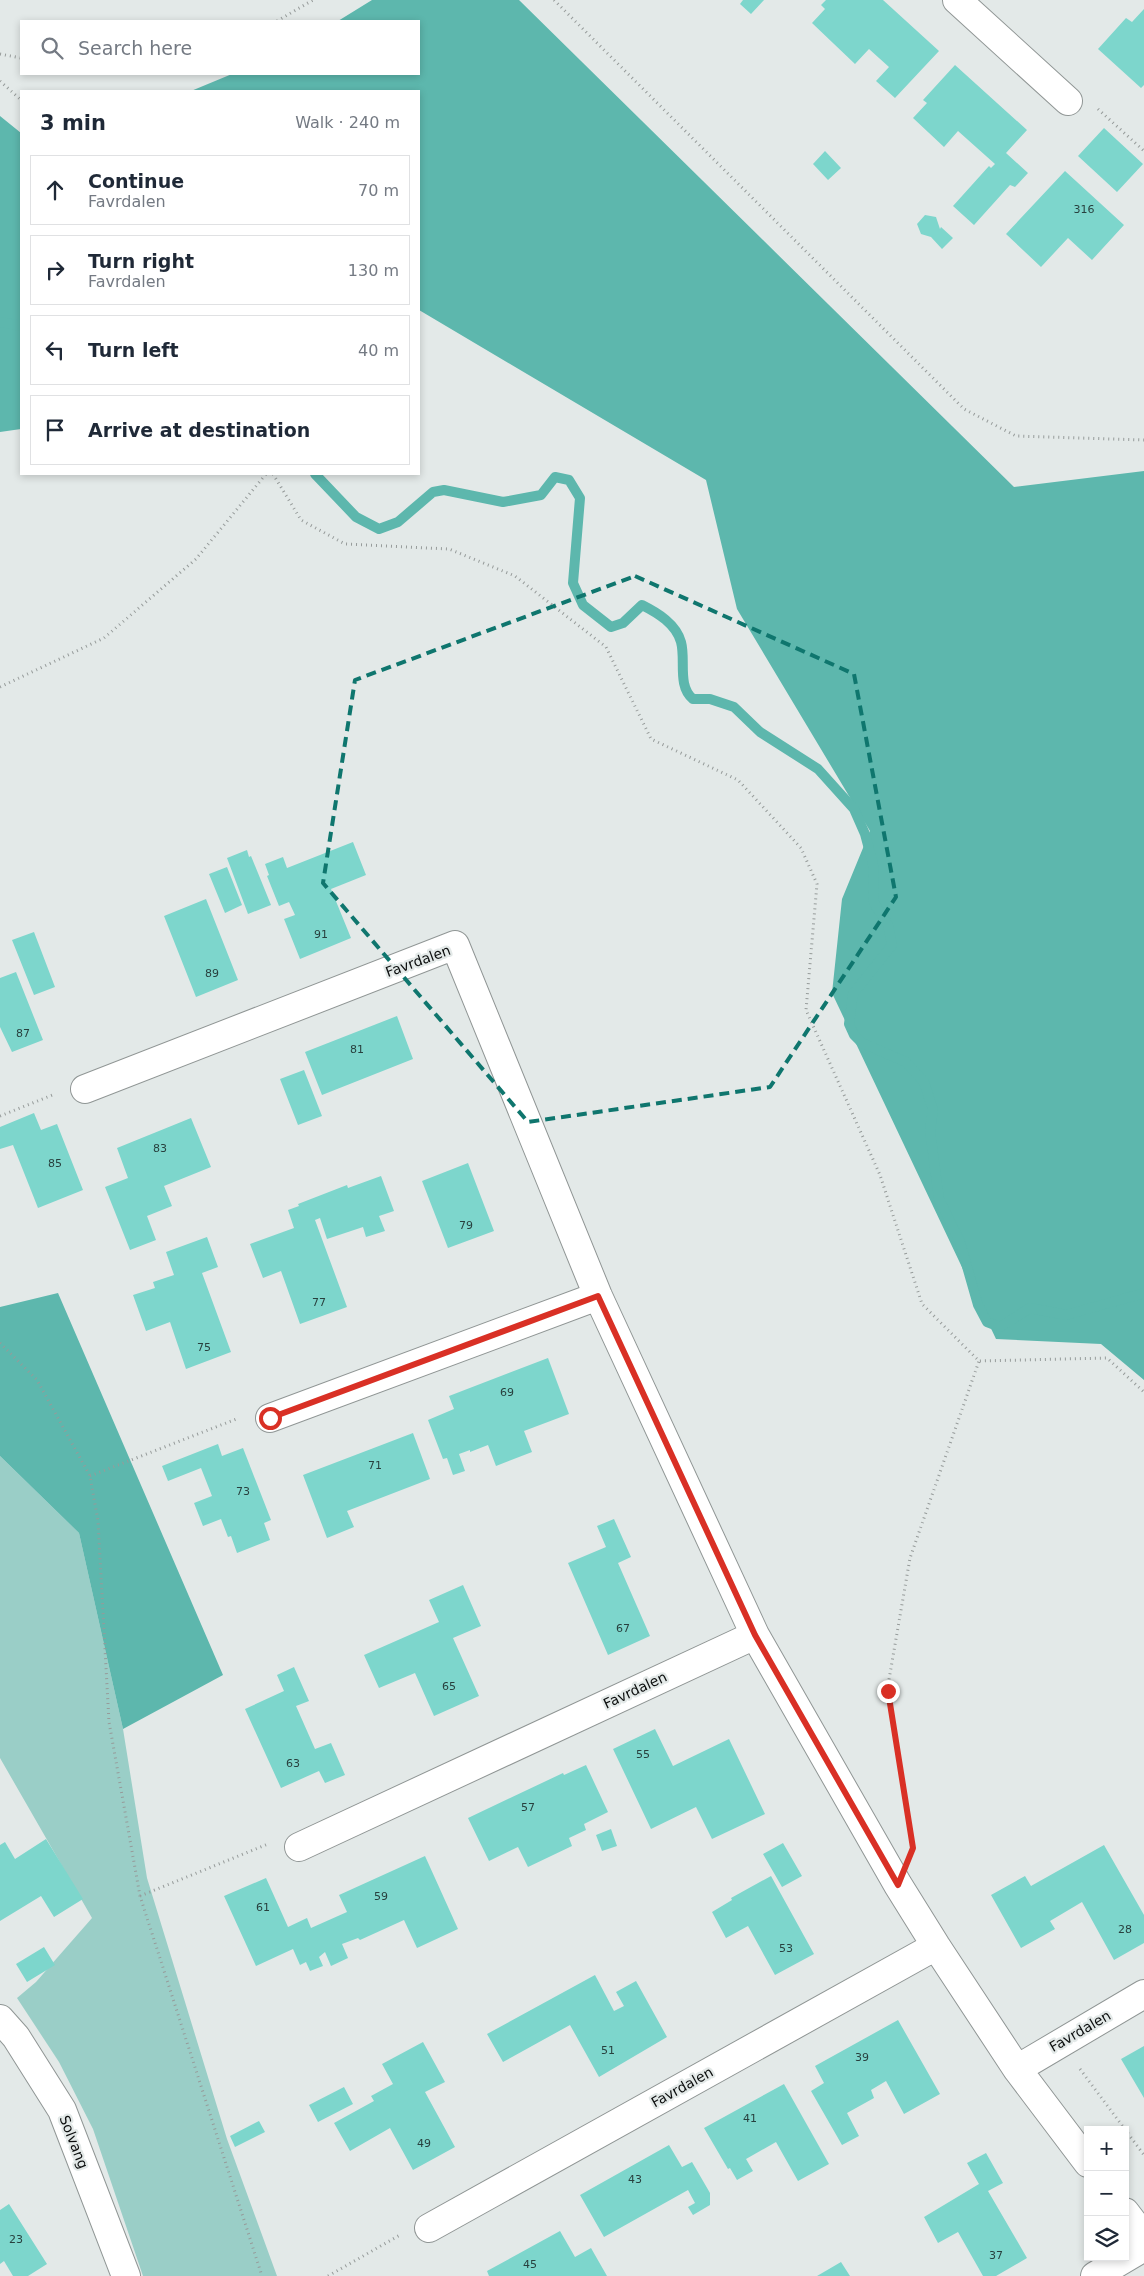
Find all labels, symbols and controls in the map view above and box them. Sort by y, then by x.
search box [20,20,420,75]
icon: search [38,34,66,62]
text: Search here [78,37,192,59]
text: 3 min [40,111,106,135]
text: Walk · 240 m [295,113,400,132]
text: Continue [88,170,184,192]
icon: ahead [41,176,69,204]
text: 70 m [358,181,399,200]
text: Favrdalen [88,192,166,211]
house number: 316 [1074,203,1095,216]
text: Turn right [88,250,194,272]
icon: right [41,256,69,284]
text: 130 m [348,261,399,280]
text: Favrdalen [88,272,166,291]
icon: left [41,336,69,364]
text: Turn left [88,339,179,361]
text: 40 m [358,341,399,360]
icon: arrive [41,416,69,444]
text: Arrive at destination [88,419,310,441]
house number: 91 [314,928,328,941]
street label: Favrdalen [383,942,453,980]
house number: 89 [205,967,219,980]
house number: 87 [16,1027,30,1040]
house number: 81 [350,1043,364,1056]
house number: 83 [153,1142,167,1155]
house number: 85 [48,1157,62,1170]
house number: 79 [459,1219,473,1232]
house number: 77 [312,1296,326,1309]
house number: 75 [197,1341,211,1354]
house number: 69 [500,1386,514,1399]
route start [259,1407,282,1430]
house number: 71 [368,1459,382,1472]
house number: 73 [236,1485,250,1498]
house number: 67 [616,1622,630,1635]
street label: Favrdalen [601,1668,669,1712]
house number: 65 [442,1680,456,1693]
route end [877,1680,900,1703]
house number: 55 [636,1748,650,1761]
house number: 63 [286,1757,300,1770]
house number: 57 [521,1801,535,1814]
house number: 59 [374,1890,388,1903]
house number: 61 [256,1901,270,1914]
house number: 28 [1118,1923,1132,1936]
house number: 53 [779,1942,793,1955]
street label: Favrdalen [1047,2007,1113,2055]
house number: 51 [601,2044,615,2057]
house number: 39 [855,2051,869,2064]
street label: Favrdalen [648,2064,716,2110]
house number: 41 [743,2112,757,2125]
street label: Solvang [57,2113,91,2171]
map controls [1084,2126,1129,2261]
button: + [1084,2126,1129,2171]
house number: 49 [417,2137,431,2150]
button: − [1084,2171,1129,2216]
house number: 43 [628,2173,642,2186]
button: layers [1084,2216,1129,2261]
house number: 23 [9,2233,23,2246]
house number: 37 [989,2249,1003,2262]
house number: 45 [523,2258,537,2271]

